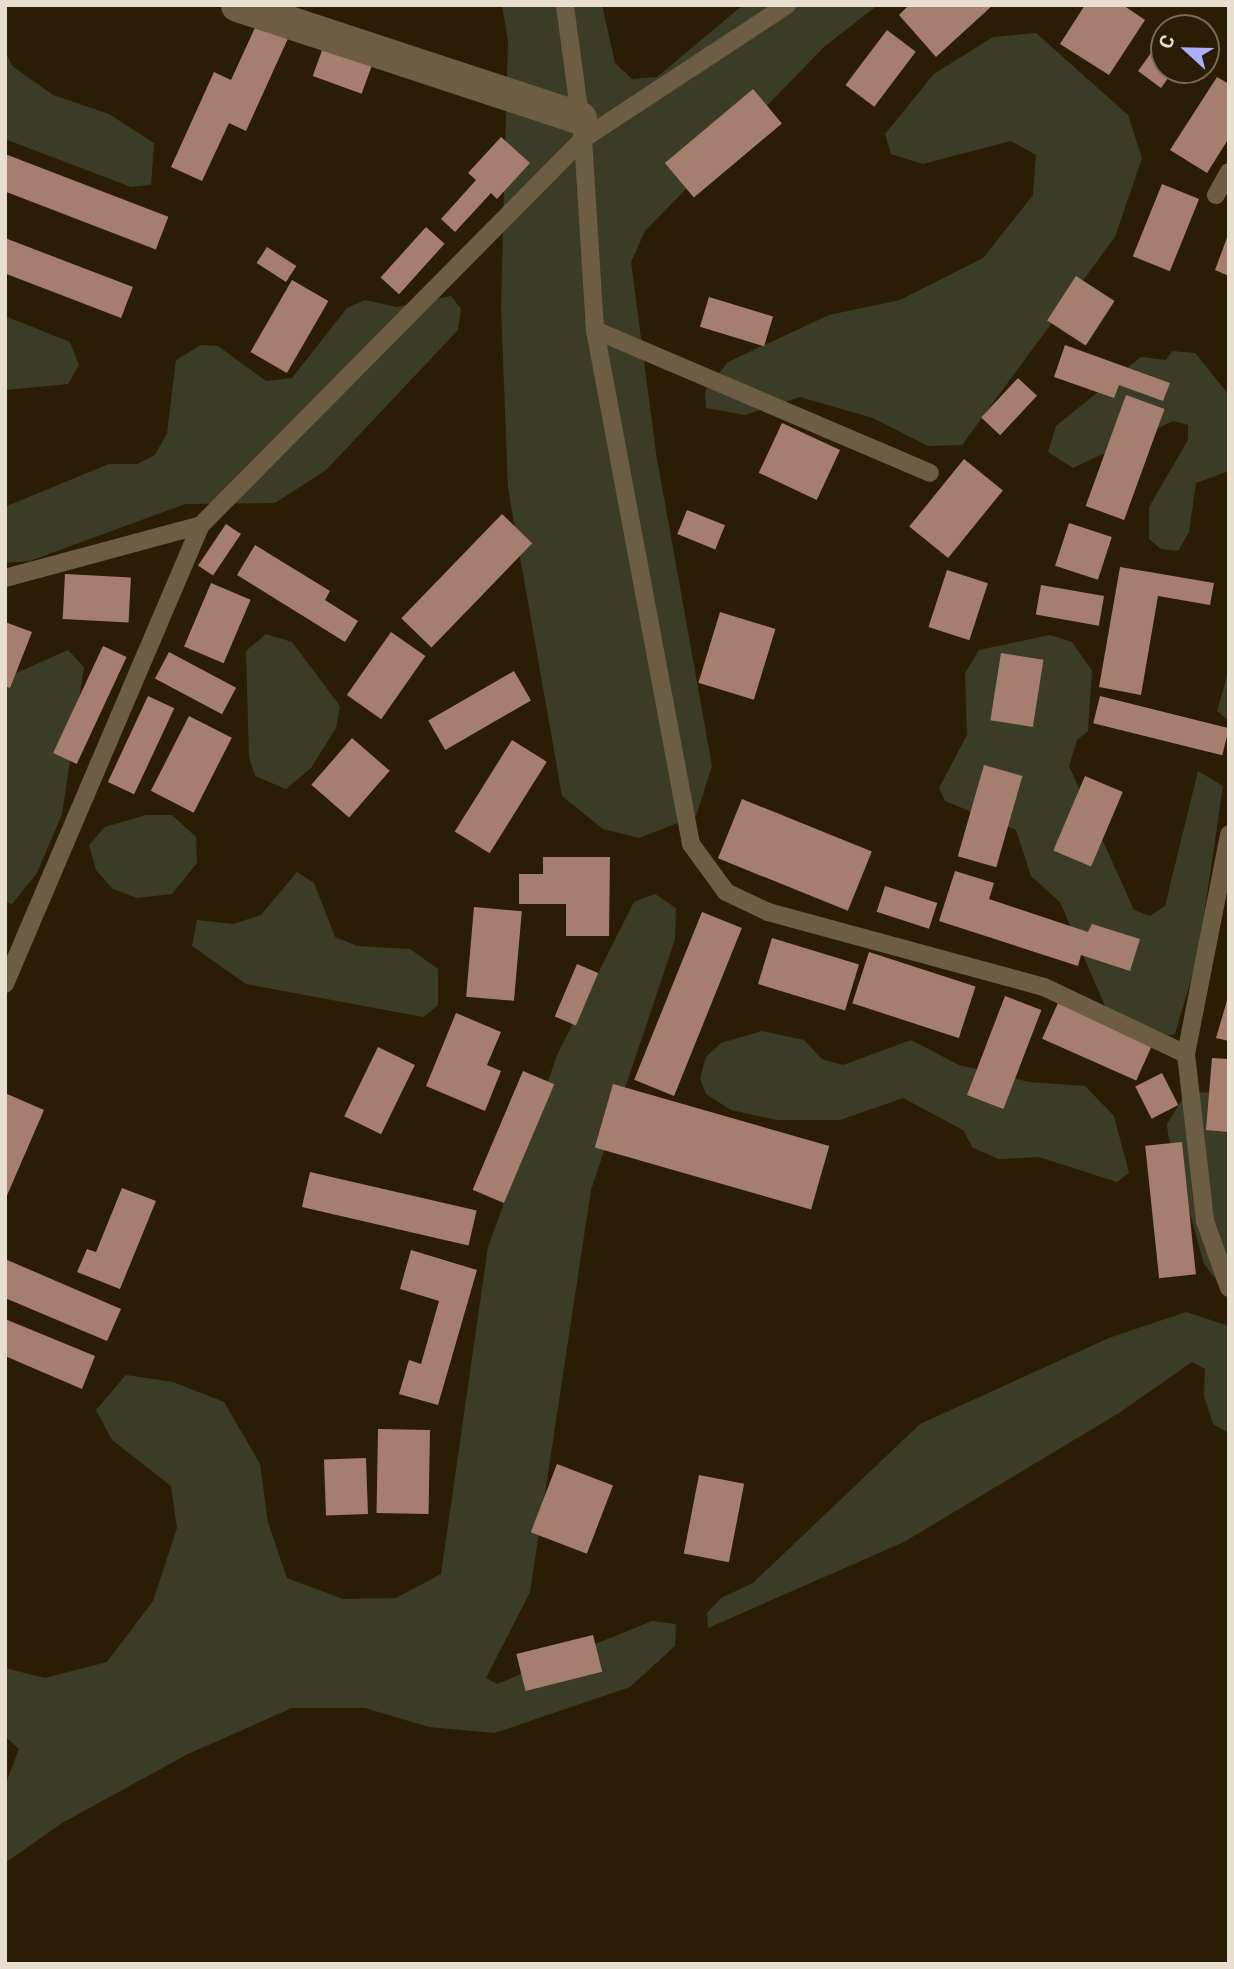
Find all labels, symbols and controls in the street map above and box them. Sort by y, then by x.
north arrow [1150,14,1220,84]
text: С [1154,32,1180,52]

